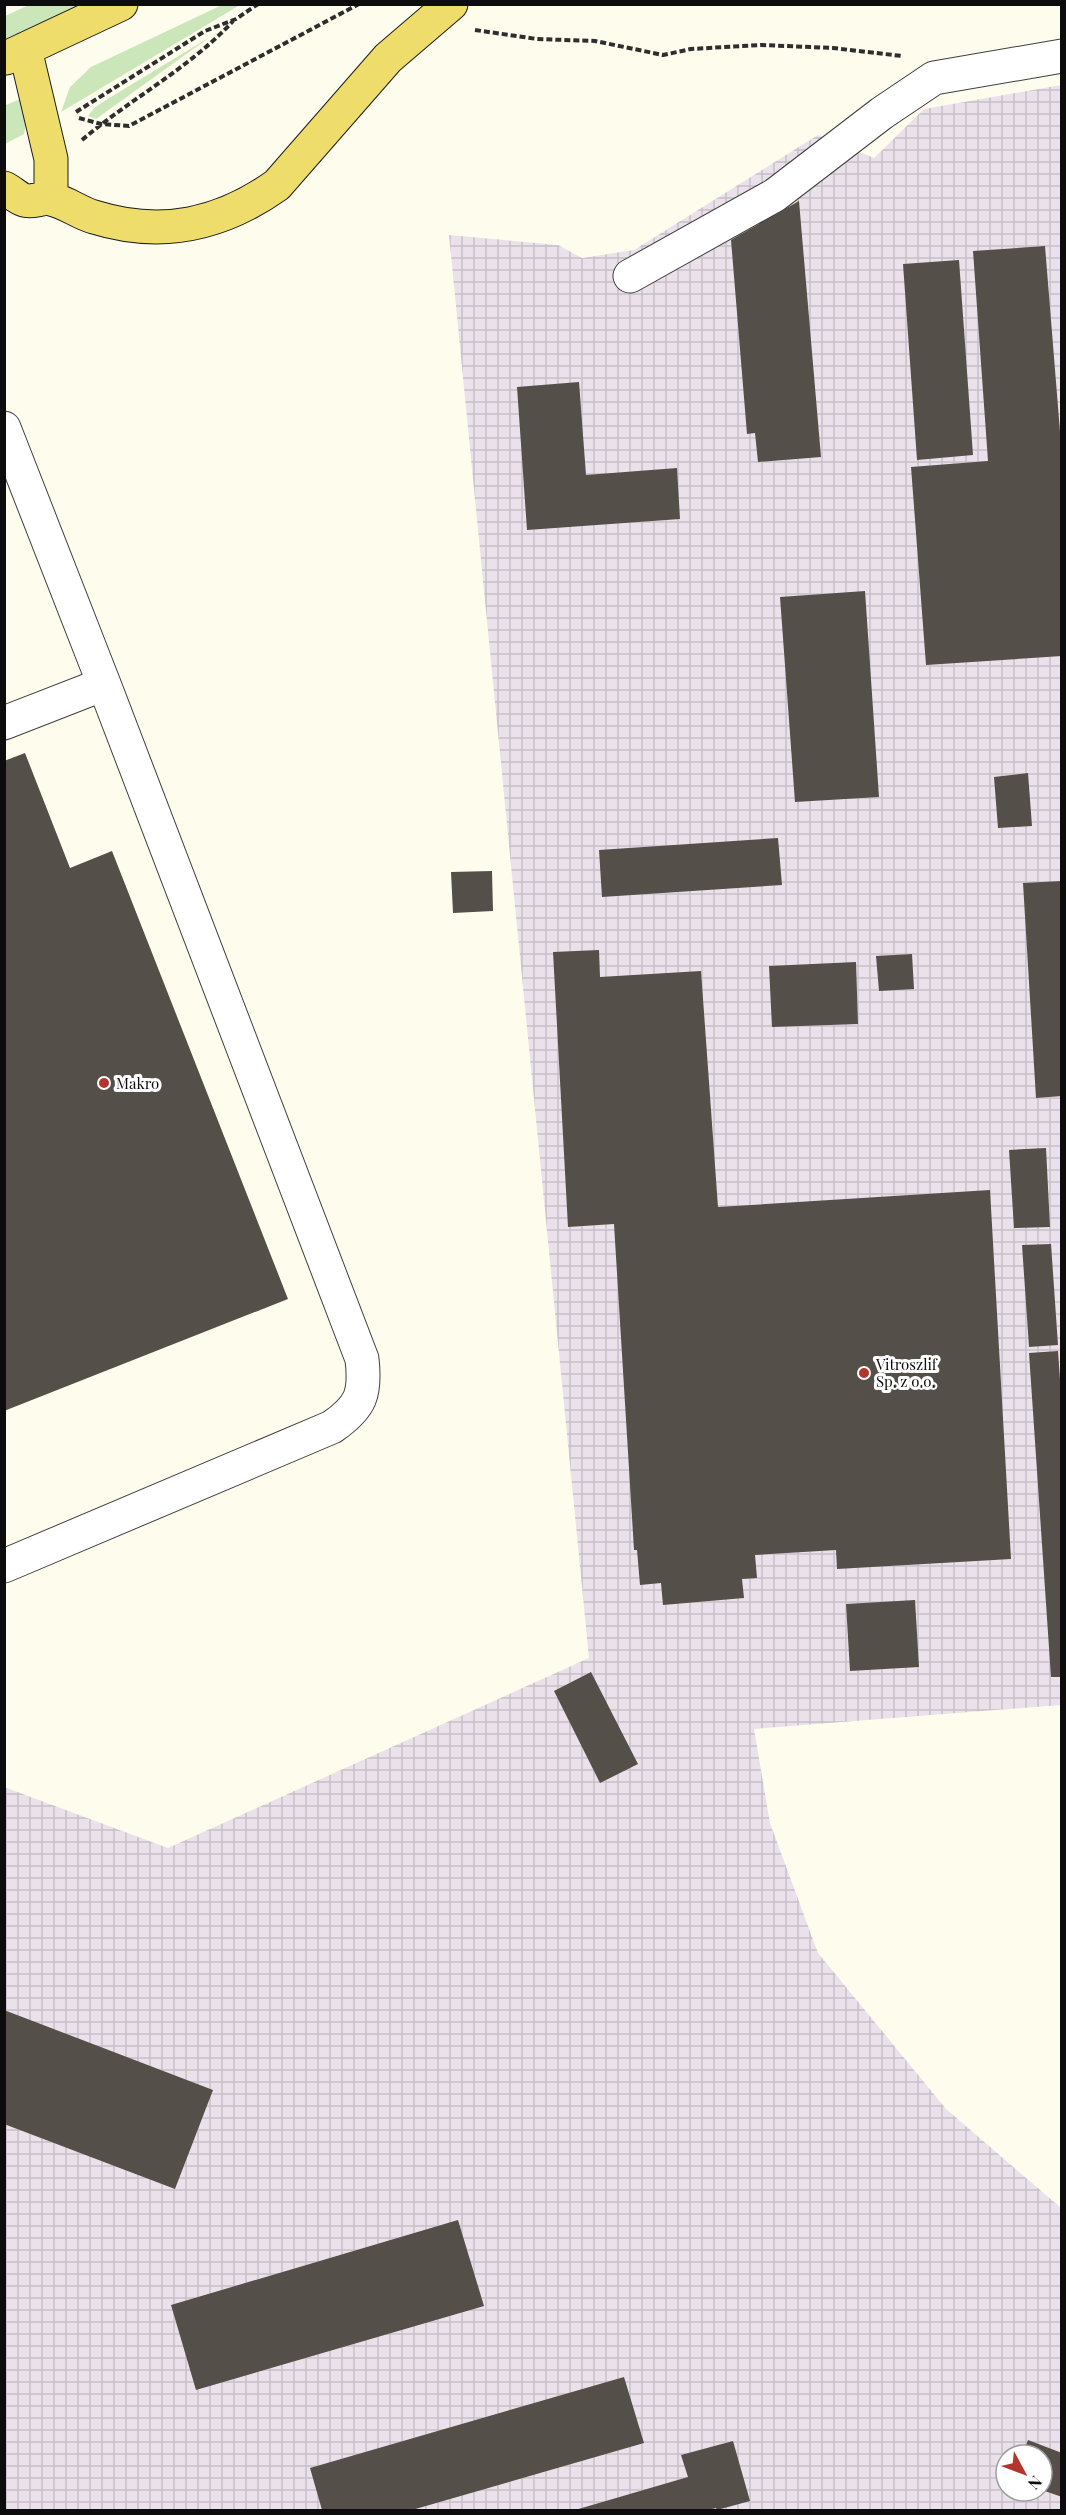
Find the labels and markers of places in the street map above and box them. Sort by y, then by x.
place label: Makro [116,1073,159,1093]
marker: Makro [97,1076,111,1090]
place label: Vitroszlif Sp. z o.o. [875,1354,938,1391]
marker: Vitroszlif Sp. z o.o. [857,1366,871,1380]

